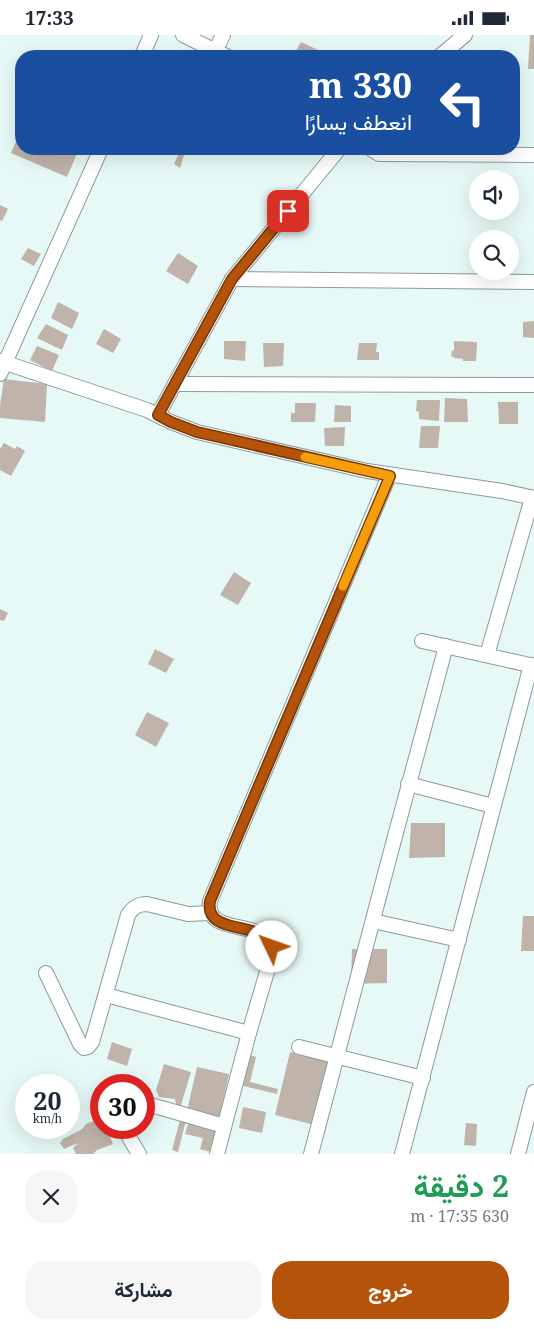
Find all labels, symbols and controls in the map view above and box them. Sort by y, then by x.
text: 17:33 [25,5,74,31]
text: 330 m [309,61,412,108]
icon: left [430,70,495,135]
text: انعطف يسارًا [305,106,412,136]
map controls [469,170,519,280]
button: sound [469,170,519,220]
pin [267,190,309,232]
icon: arrive [274,197,302,225]
button: search [469,230,519,280]
position arrow [245,920,297,972]
speed limit sign: 30 [90,1074,155,1139]
text: 20 [33,1083,62,1117]
text: km/h [33,1110,62,1127]
text: 2 دقيقة [414,1165,509,1206]
button: close [25,1171,77,1223]
text: 630 m · 17:35 [410,1205,509,1227]
button: مشاركة [25,1261,262,1319]
button: خروج [272,1261,509,1319]

